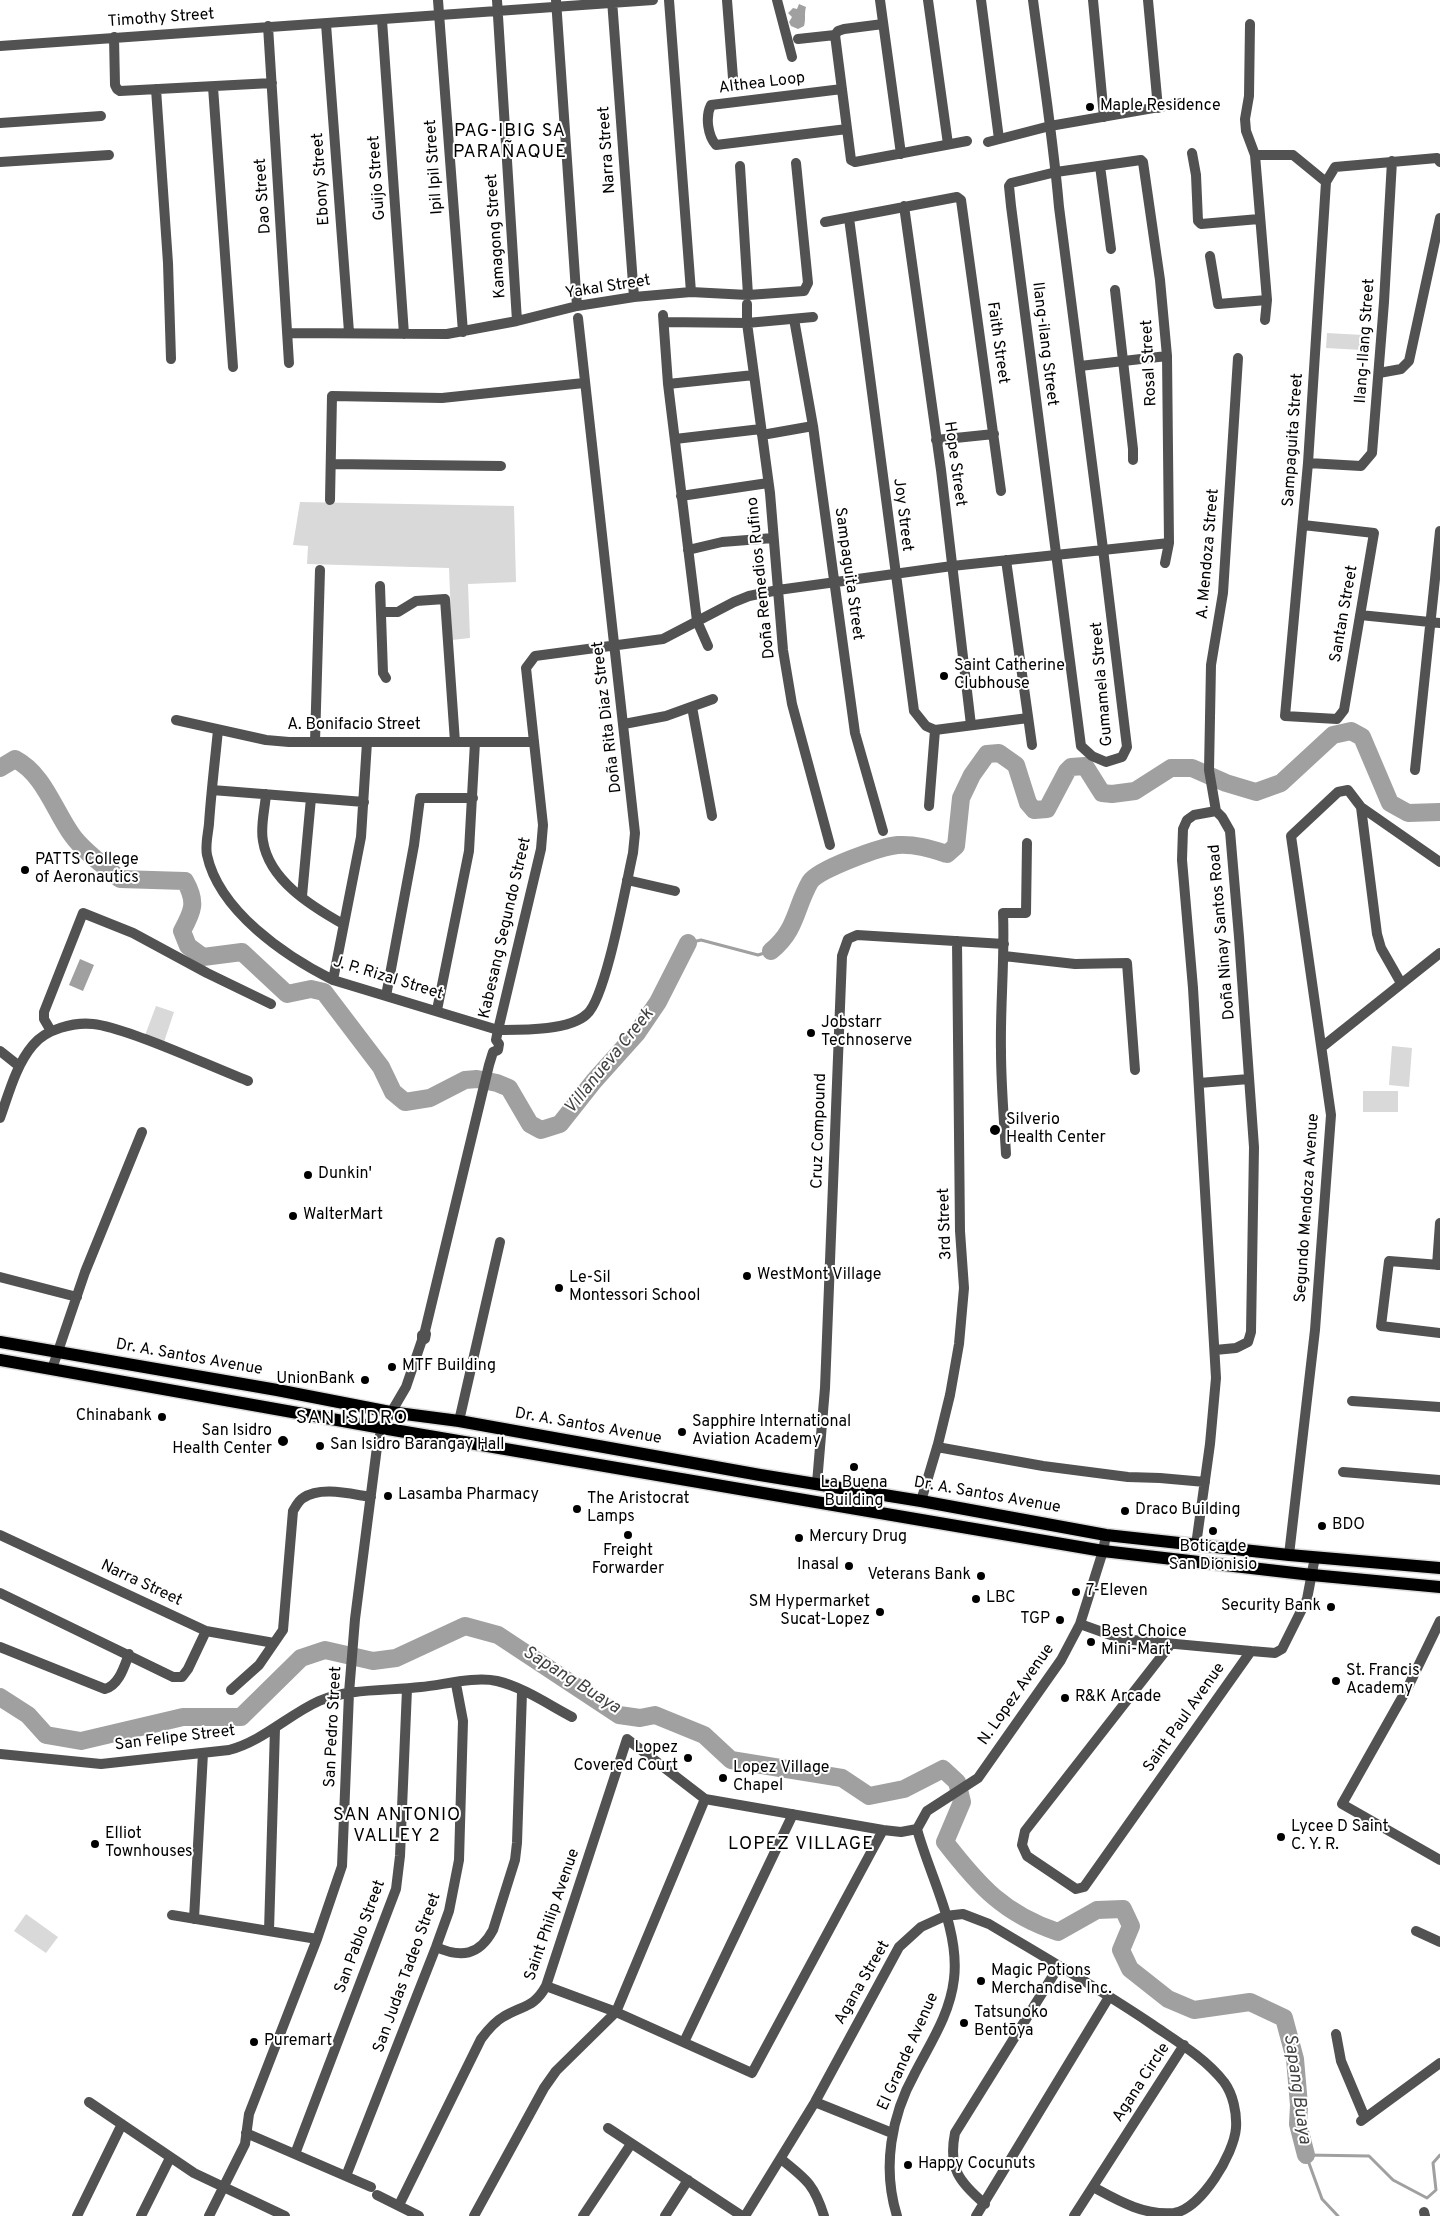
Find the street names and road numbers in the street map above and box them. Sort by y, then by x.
street label: Timothy Street [107,6,215,32]
street label: Althea Loop [718,69,806,99]
street label: Narra Street [595,106,621,194]
street label: Ipil Ipil Street [422,119,448,215]
street label: Ebony Street [309,132,335,226]
street label: Guijo Street [365,135,391,221]
street label: Dao Street [252,157,276,235]
street label: Kamagong Street [483,173,511,299]
street label: Yakal Street [564,272,652,304]
street label: Ilang-Ilang Street [1352,278,1380,404]
street label: Ilang-ilang Street [1027,281,1061,407]
street label: Faith Street [982,301,1012,385]
street label: Rosal Street [1138,319,1162,407]
street label: Sampaguita Street [1280,372,1308,508]
street label: Hope Street [939,420,969,508]
street label: Joy Street [888,477,916,553]
street label: A. Mendoza Street [1194,488,1224,620]
street label: Doña Remedios Rufino [744,496,780,660]
street label: Sampaguita Street [829,506,867,642]
street label: Santan Street [1327,564,1363,664]
street label: Gumamela Street [1088,621,1118,747]
street label: Doña Rita Diaz Street [589,640,627,794]
street label: A. Bonifacio Street [287,716,421,736]
street label: Kabesang Segundo Street [476,835,536,1021]
street label: Doña Ninay Santos Road [1206,843,1240,1021]
street label: J. P. Rizal Street [331,953,445,1005]
street label: Cruz Compound [808,1073,832,1189]
street label: Segundo Mendoza Avenue [1292,1113,1324,1303]
street label: 3rd Street [935,1188,957,1260]
street label: Dr. A. Santos Avenue [114,1336,264,1380]
street label: Dr. A. Santos Avenue [513,1405,663,1449]
street label: Dr. A. Santos Avenue [912,1474,1062,1518]
street label: Narra Street [97,1557,185,1611]
street label: N. Lopez Avenue [975,1641,1059,1749]
street label: Saint Paul Avenue [1140,1660,1230,1776]
street label: San Pedro Street [321,1666,347,1788]
street label: San Felipe Street [114,1722,236,1756]
street label: Saint Philip Avenue [521,1846,585,1984]
street label: San Pablo Street [332,1878,390,1996]
street label: San Judas Tadeo Street [370,1890,446,2056]
street label: Agana Street [831,1938,895,2028]
street label: El Grande Avenue [874,1990,944,2114]
street label: Agana Circle [1109,2040,1175,2126]

